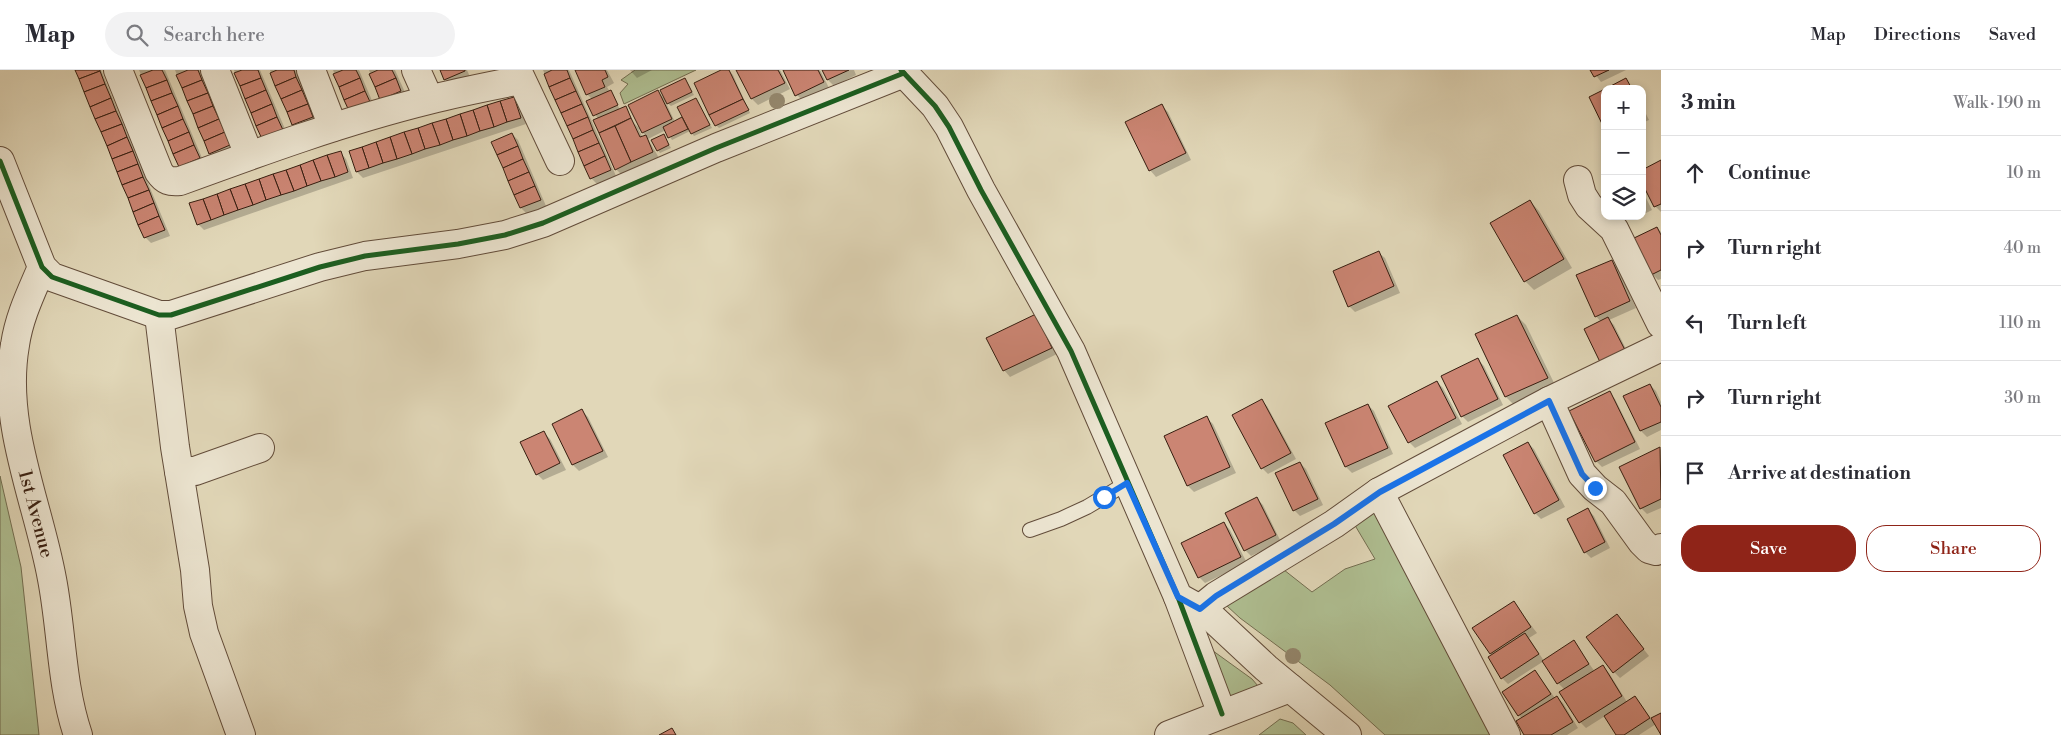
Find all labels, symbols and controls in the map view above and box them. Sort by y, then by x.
search box [105,12,455,57]
text: Map [25,20,75,50]
icon: search [123,21,151,49]
text: Search here [163,23,265,47]
text: Map [1810,23,1846,46]
text: Directions [1874,23,1961,46]
text: Saved [1989,23,2036,46]
map controls [1601,85,1646,220]
button: + [1601,85,1646,130]
text: 3 min [1681,90,1736,116]
text: Walk · 190 m [1953,93,2041,113]
button: − [1601,130,1646,175]
icon: ahead [1681,159,1709,187]
text: Continue [1728,161,1811,185]
text: 10 m [2007,163,2041,183]
button: layers [1601,175,1646,220]
icon: right [1681,234,1709,262]
text: Turn right [1728,236,1821,260]
text: 40 m [2004,238,2041,258]
icon: left [1681,309,1709,337]
text: Turn left [1728,311,1807,335]
text: 110 m [1999,313,2041,333]
icon: right [1681,384,1709,412]
text: Turn right [1728,386,1821,410]
text: 30 m [2004,388,2041,408]
icon: arrive [1681,459,1709,487]
text: Arrive at destination [1728,461,1911,485]
street label: 1st Avenue [13,467,59,561]
route end [1584,477,1607,500]
route start [1093,486,1116,509]
button: Save [1681,525,1856,572]
button: Share [1866,525,2041,572]

